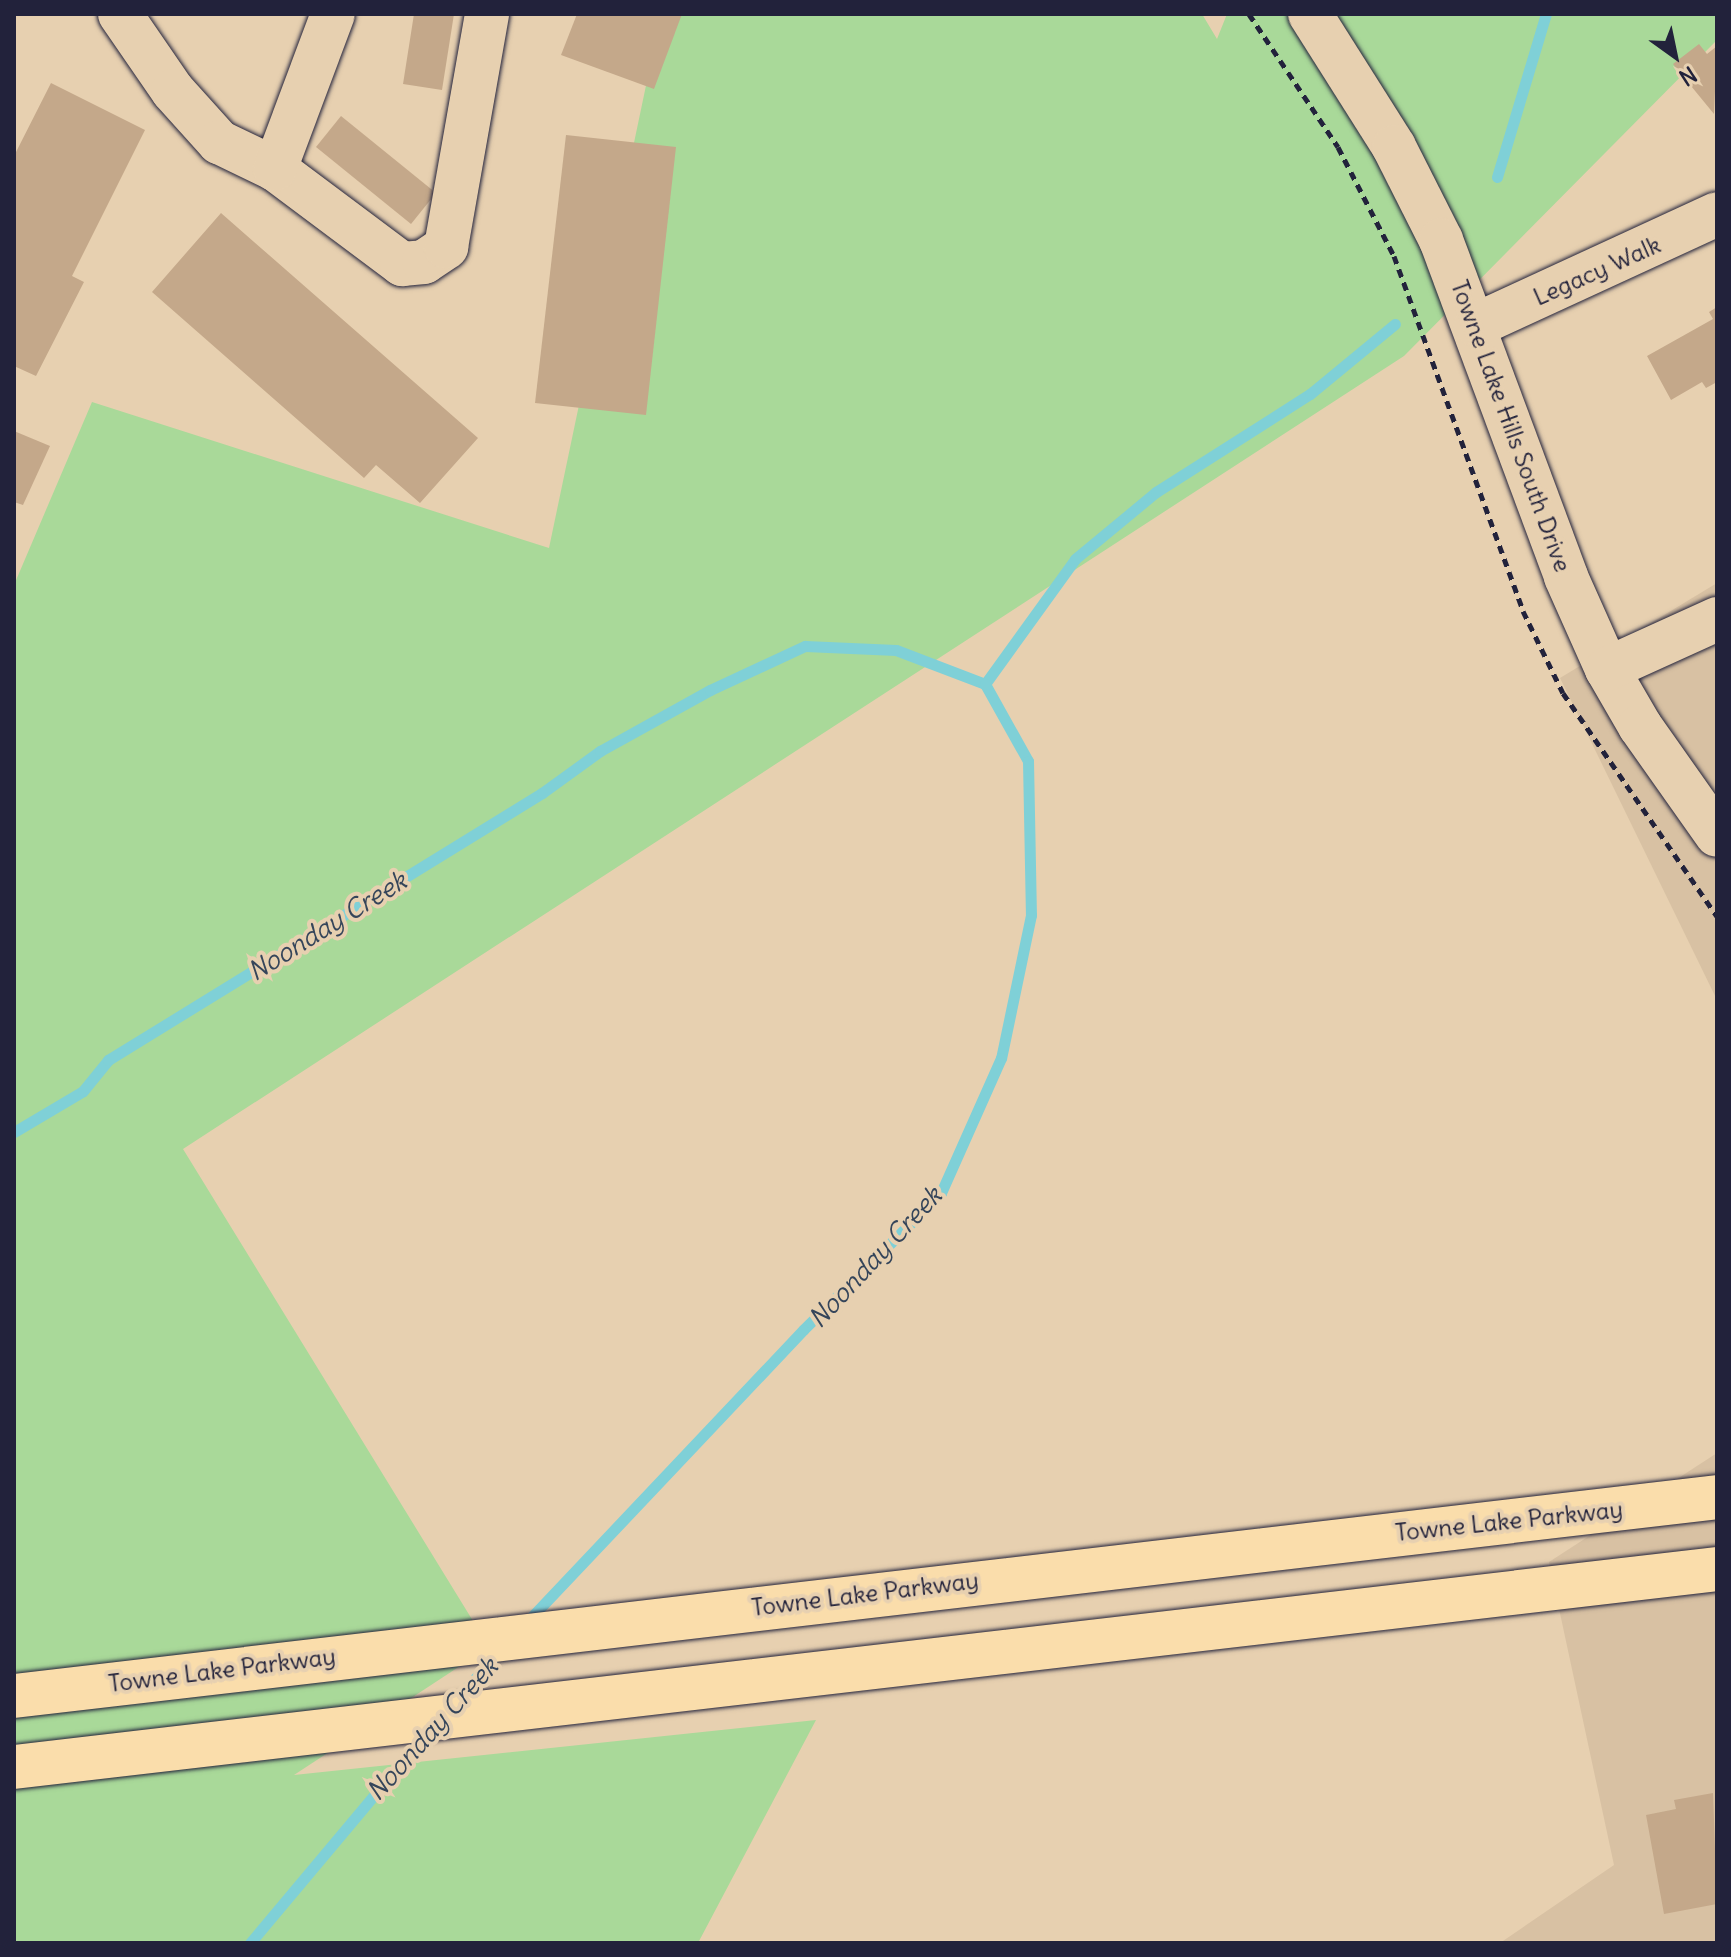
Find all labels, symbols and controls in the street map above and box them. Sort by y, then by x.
north arrow [1635,16,1715,96]
text: N [1674,60,1702,92]
street label: Legacy Walk [1529,230,1665,312]
street label: Towne Lake Hills South Drive [1445,276,1577,576]
water label: Noonday Creek [242,865,412,987]
water label: Noonday Creek [802,1180,948,1334]
street label: Towne Lake Parkway [1394,1495,1624,1547]
street label: Towne Lake Parkway [750,1566,980,1622]
street label: Towne Lake Parkway [107,1642,337,1698]
water label: Noonday Creek [360,1651,504,1807]

